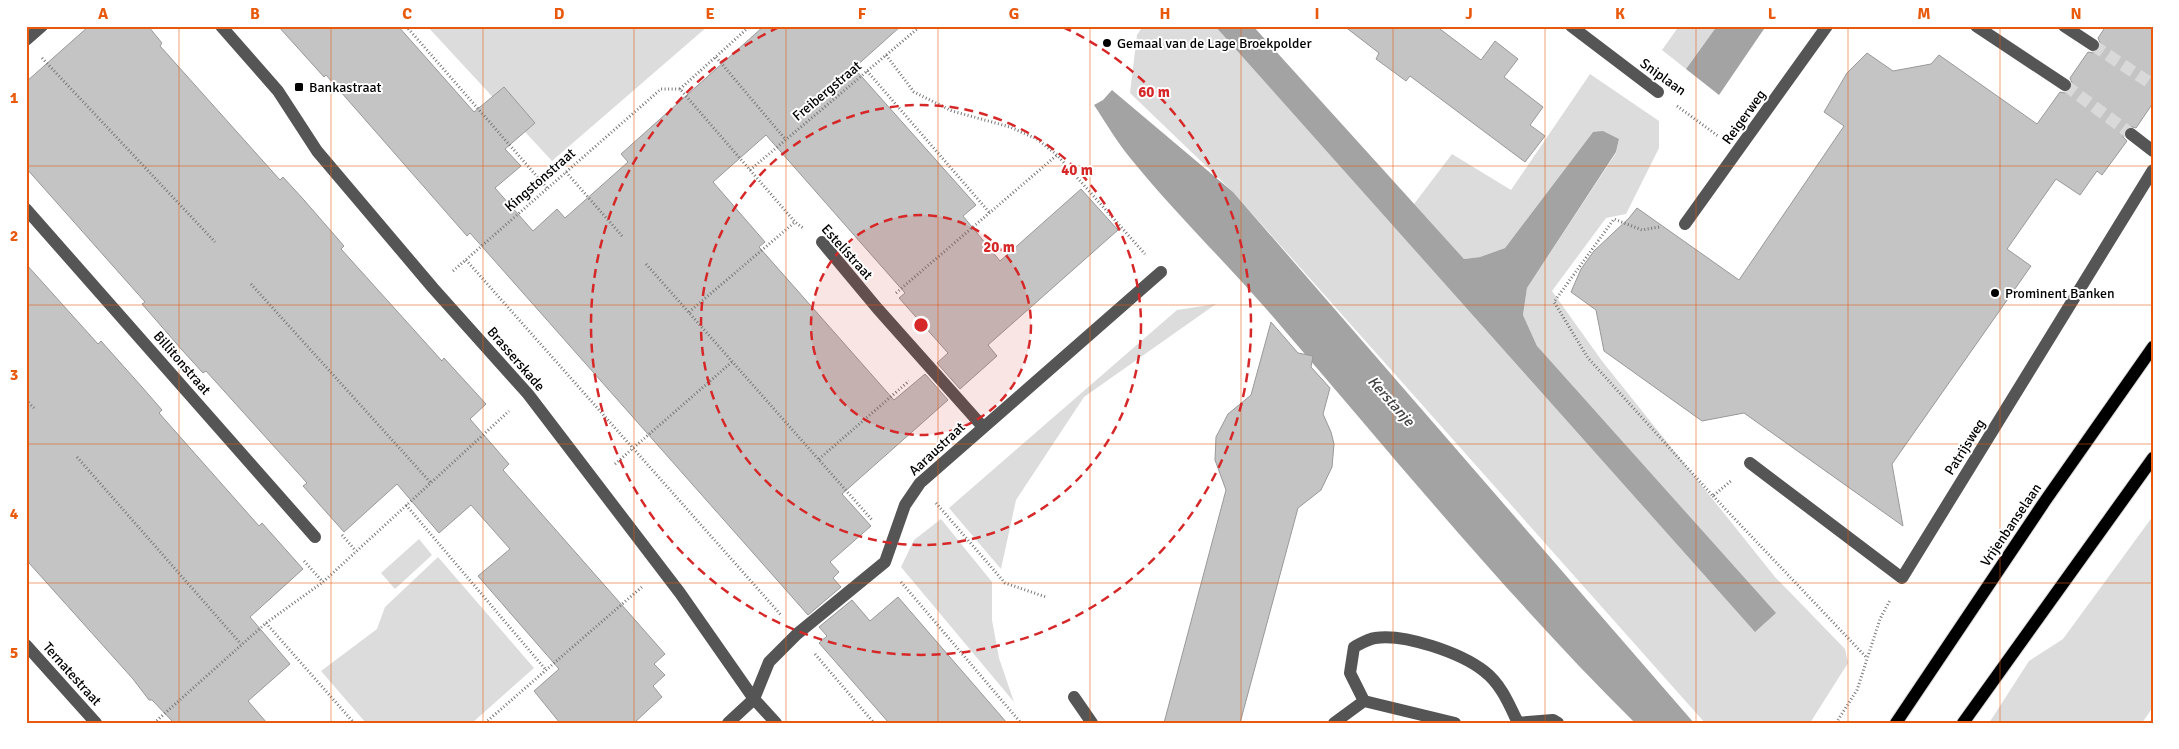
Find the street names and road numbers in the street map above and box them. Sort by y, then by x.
street label: Sniplaan [1637,55,1689,99]
street label: Freibergstraat [789,57,865,125]
street label: Reigerweg [1719,86,1769,148]
street label: Kingstonstraat [501,145,579,215]
street label: Estelístraat [818,221,876,283]
street label: Brasserskade [484,323,548,395]
street label: Billitonstraat [150,328,214,398]
street label: Patrijsweg [1941,416,1989,478]
street label: Aaraustraat [905,419,969,479]
street label: Vrijenbanselaan [1977,480,2045,570]
street label: Ternatestraat [39,639,105,709]

